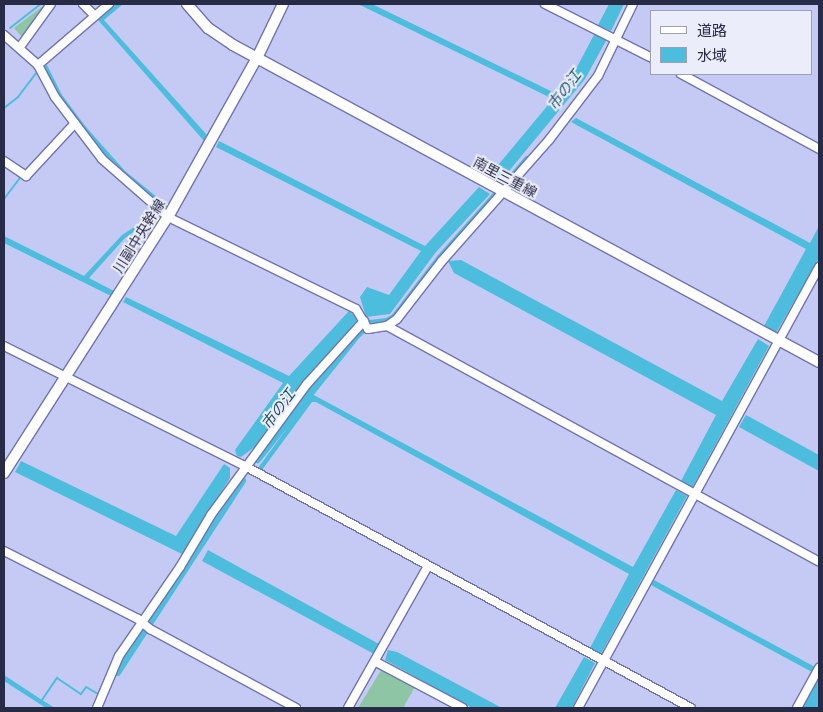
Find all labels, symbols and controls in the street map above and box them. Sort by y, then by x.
legend [650,10,813,75]
text: 道路 [697,22,727,39]
text: 水域 [697,47,727,64]
water label: 市の江 [543,67,585,113]
street label: 南里三重線 [470,153,540,201]
street label: 川副中央幹線 [110,196,168,276]
water label: 市の江 [257,386,299,432]

